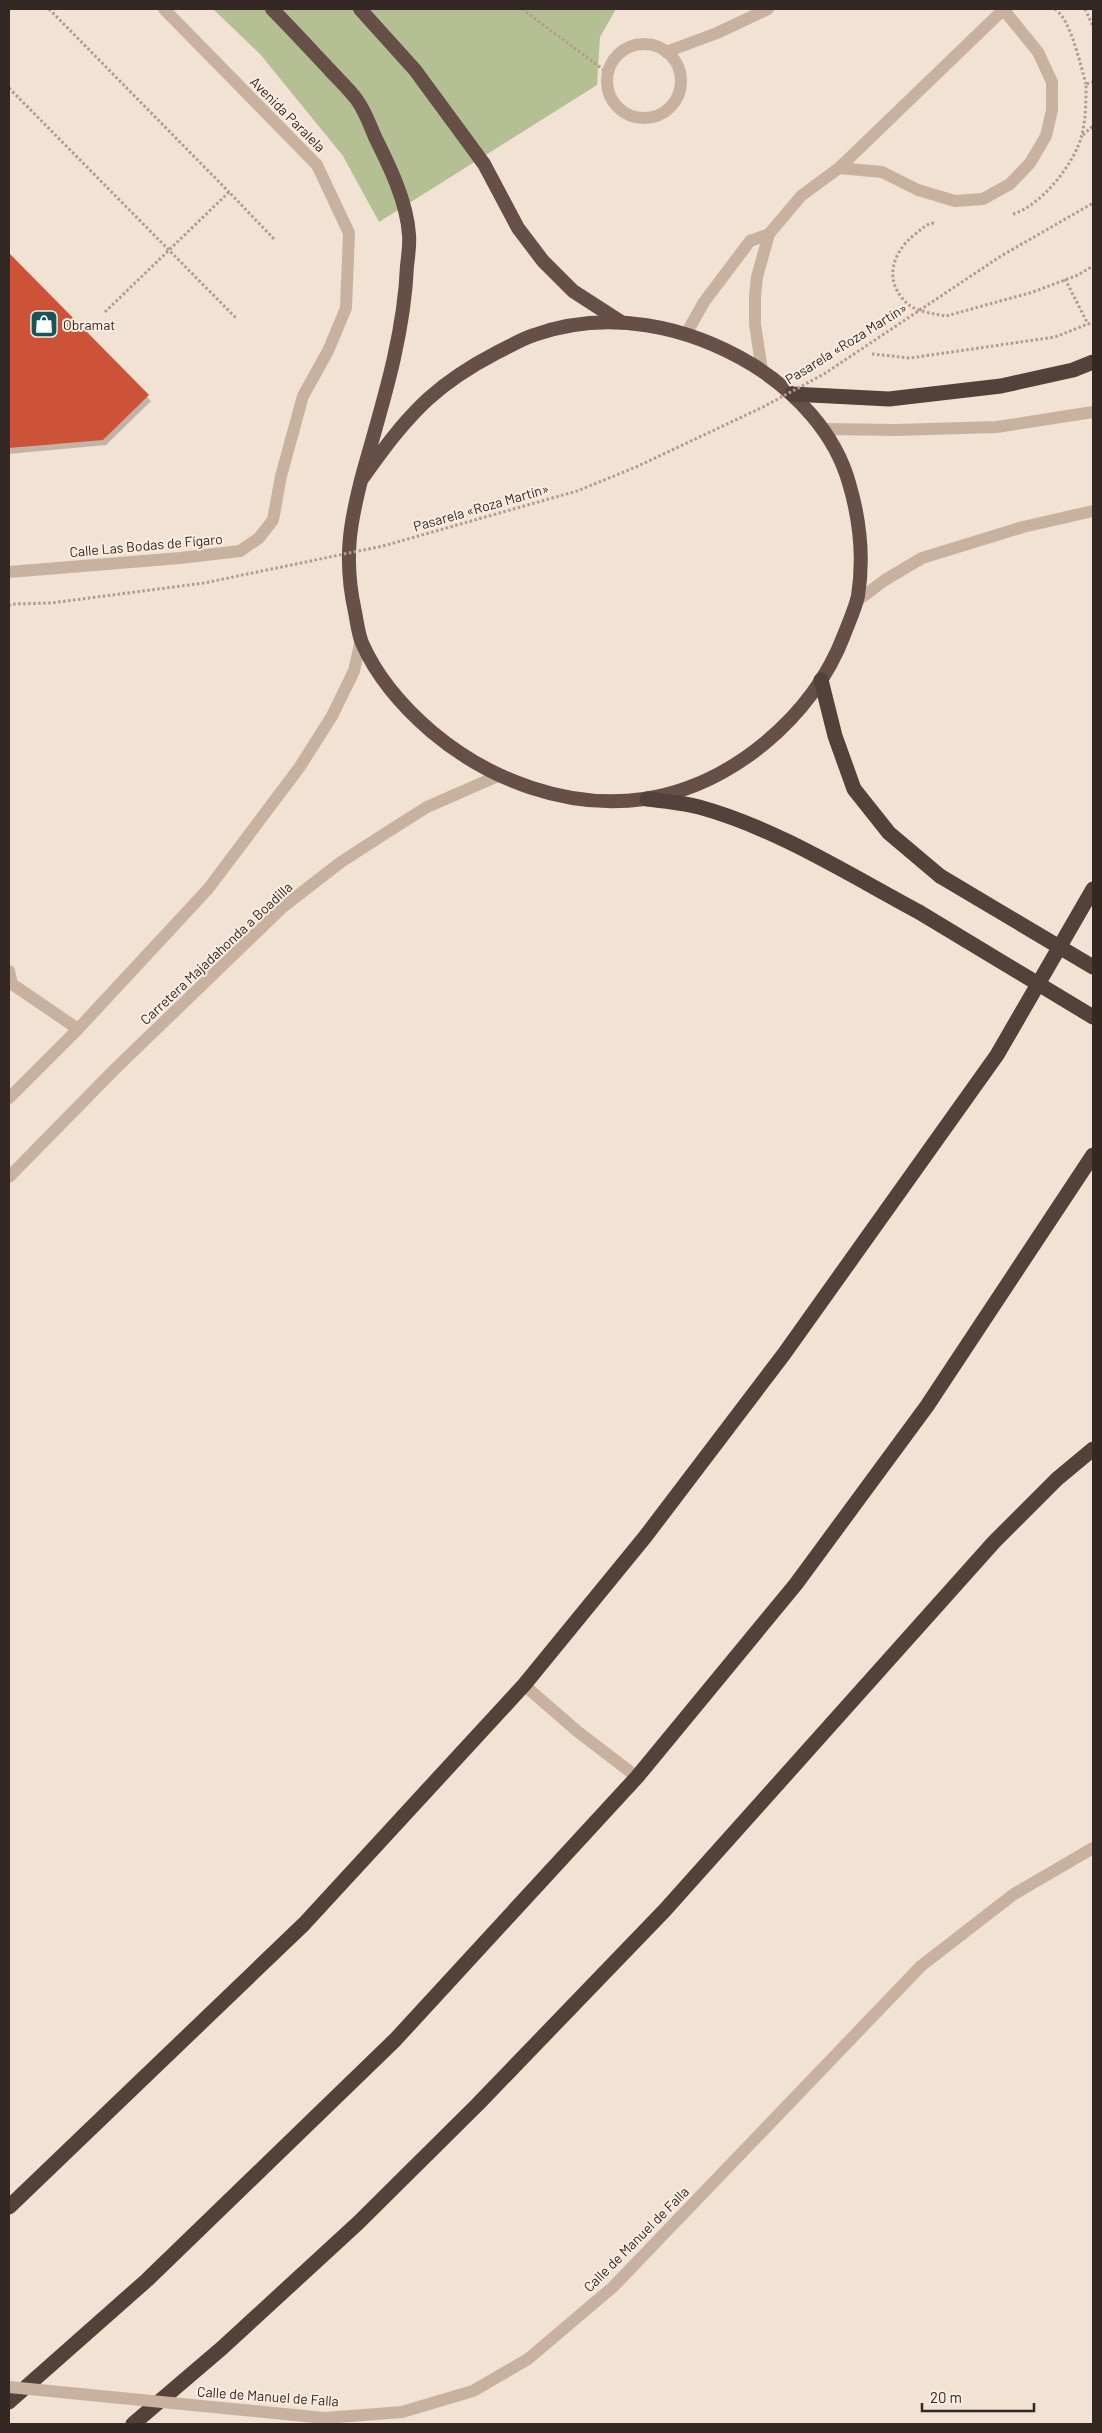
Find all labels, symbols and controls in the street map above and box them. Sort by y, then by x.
street label: Avenida Paralela [247,73,329,155]
street label: Pasarela «Roza Martín» [782,299,910,387]
shop icon: Obramat [29,309,59,339]
place label: Obramat [63,316,115,333]
street label: Pasarela «Roza Martín» [411,479,551,535]
street label: Calle Las Bodas de Fígaro [69,530,223,560]
street label: Carretera Majadahonda a Boadilla [137,878,295,1028]
street label: Calle de Manuel de Falla [580,2183,692,2295]
scale bar [922,2380,1034,2412]
street label: Calle de Manuel de Falla [197,2383,339,2409]
text: 20 m [930,2388,962,2406]

